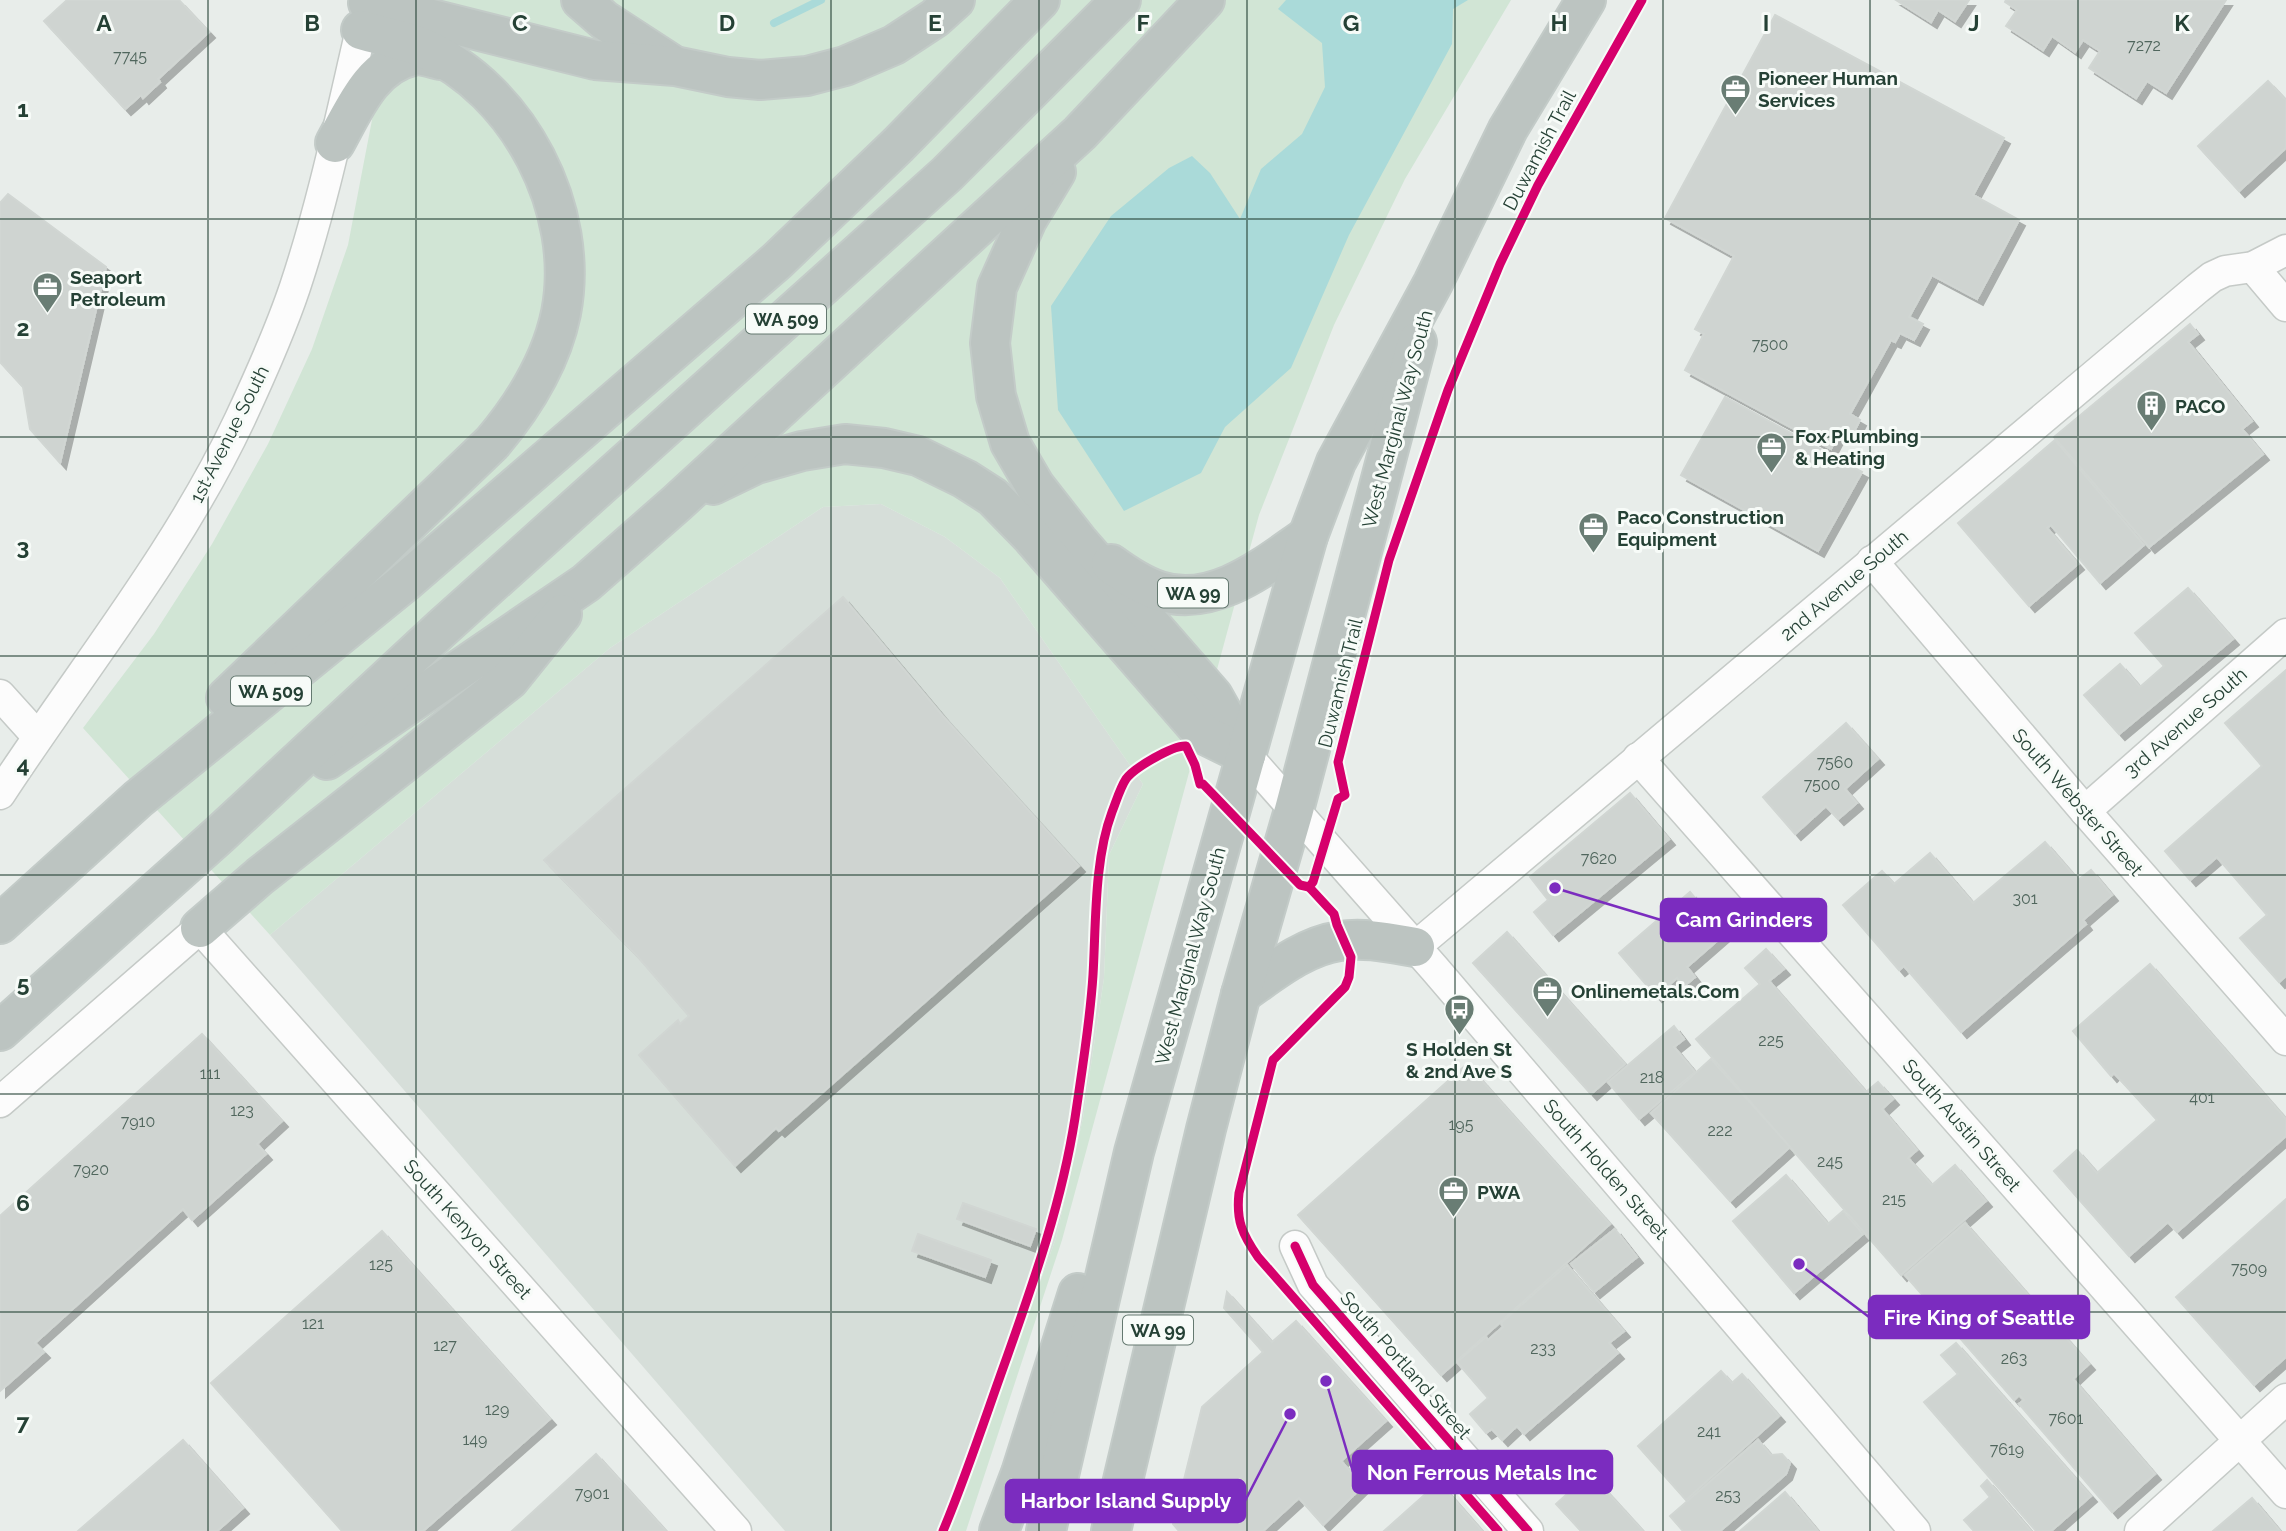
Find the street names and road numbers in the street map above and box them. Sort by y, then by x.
street label: Duwamish Trail [1498,85,1580,214]
road number: WA 509 [746,304,826,334]
street label: West Marginal Way South [1357,308,1437,530]
street label: 1st Avenue South [185,362,273,506]
street label: 2nd Avenue South [1776,525,1912,645]
road number: WA 99 [1158,578,1228,608]
street label: Duwamish Trail [1313,615,1367,750]
street label: 3rd Avenue South [2119,663,2251,781]
road number: WA 509 [231,676,311,706]
street label: South Webster Street [2008,724,2148,880]
street label: West Marginal Way South [1150,845,1230,1067]
street label: South Austin Street [1899,1054,2026,1196]
street label: South Holden Street [1539,1094,1673,1244]
street label: South Kenyon Street [400,1155,537,1304]
street label: South Portland Street [1336,1287,1476,1444]
road number: WA 99 [1123,1316,1193,1344]

